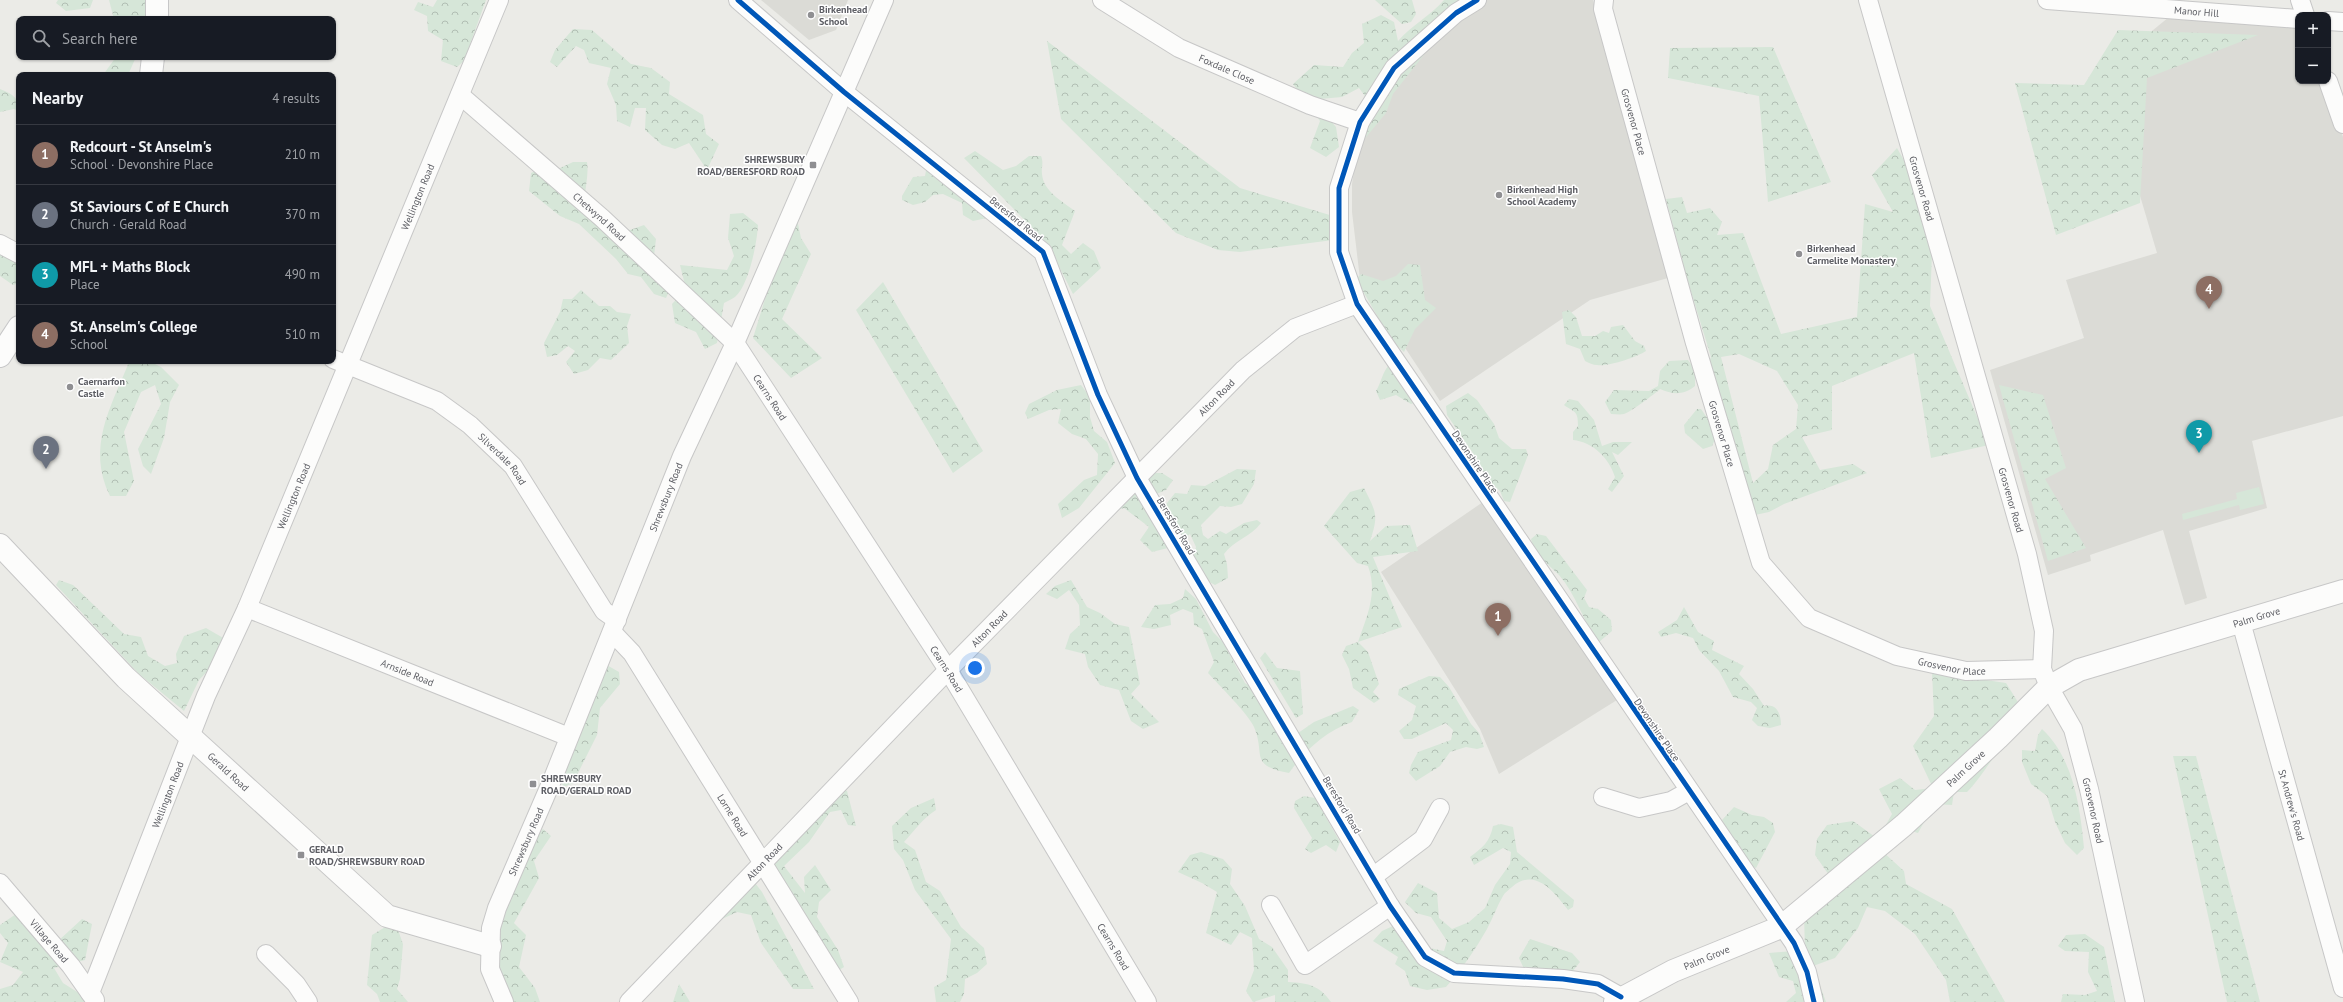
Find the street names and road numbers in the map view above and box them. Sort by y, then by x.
street label: Manor Hill [2174,3,2220,20]
street label: Foxdale Close [1197,51,1257,87]
street label: Grosvenor Place [1619,87,1649,157]
street label: Grosvenor Road [1907,154,1938,222]
street label: Wellington Road [398,162,437,232]
street label: Chetwynd Road [570,189,629,244]
street label: Beresford Road [987,194,1045,244]
street label: Cearns Road [751,372,790,423]
street label: Alton Road [1195,376,1237,418]
street label: Grosvenor Place [1706,399,1738,468]
street label: Devonshire Place [1449,428,1501,496]
street label: Silverdale Road [476,430,530,487]
street label: Wellington Road [274,461,313,531]
street label: Shrewsbury Road [646,461,685,533]
street label: Grosvenor Road [1996,466,2027,534]
street label: Beresford Road [1154,495,1198,557]
street label: Palm Grove [2231,604,2281,630]
street label: Alton Road [968,607,1010,649]
street label: Cearns Road [927,643,966,694]
street label: Grosvenor Place [1917,654,1986,678]
street label: Arnside Road [379,656,436,689]
street label: Devonshire Place [1631,696,1683,764]
street label: Palm Grove [1943,747,1988,789]
street label: Gerald Road [205,749,252,794]
street label: Wellington Road [149,759,186,830]
street label: St Andrew's Road [2276,768,2308,842]
street label: Beresford Road [1320,774,1364,836]
street label: Grosvenor Road [2080,776,2107,845]
street label: Lorne Road [715,791,751,839]
street label: Shrewsbury Road [505,806,546,878]
street label: Alton Road [743,840,785,883]
street label: Village Road [26,915,72,965]
street label: Cearns Road [1095,921,1133,972]
street label: Palm Grove [1682,942,1731,973]

